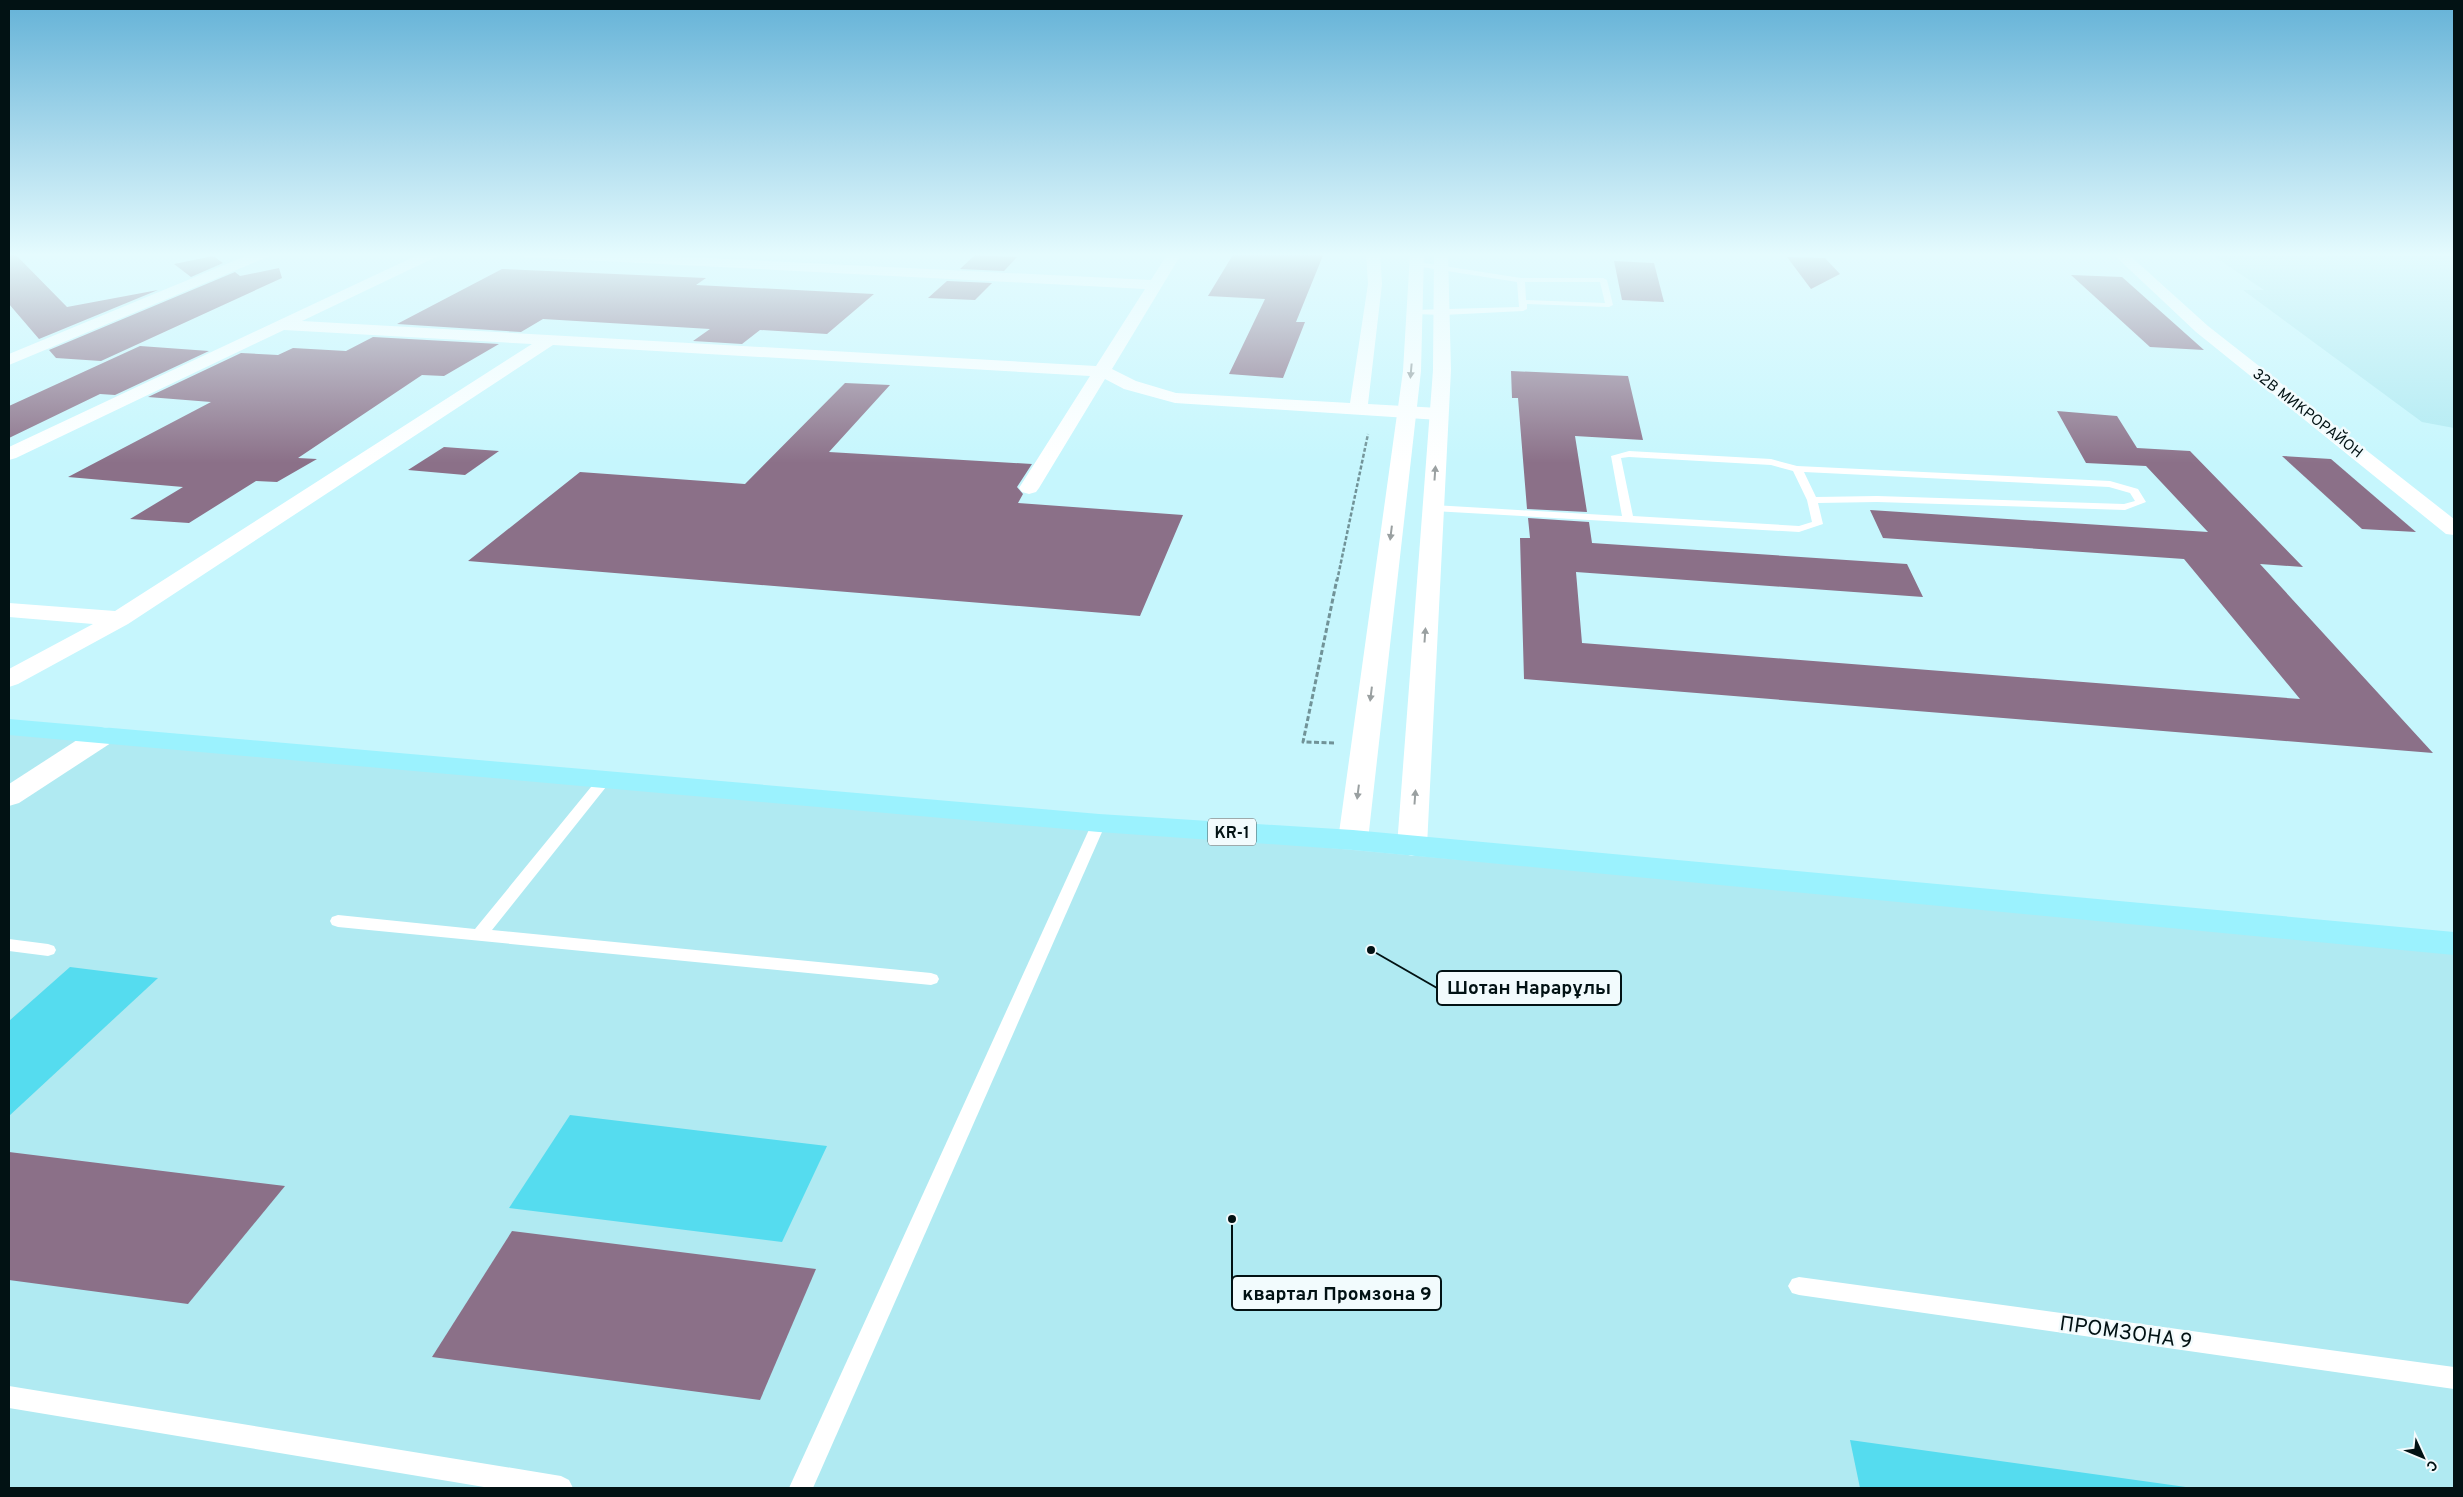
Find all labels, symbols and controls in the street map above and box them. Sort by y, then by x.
one-way arrow [1407,364,1415,380]
street label: 32В МИКРОРАЙОН [2248,364,2367,463]
one-way arrow [1432,464,1440,480]
one-way arrow [1387,525,1395,541]
one-way arrow [1422,627,1430,643]
one-way arrow [1367,686,1375,702]
one-way arrow [1354,784,1362,800]
one-way arrow [1412,789,1420,805]
road number: KR-1 [1208,819,1256,846]
callout: Шотан Нарарұлы [1437,971,1621,1005]
text: Шотан Нарарұлы [1447,977,1611,1001]
callout: квартал Промзона 9 [1232,1276,1441,1310]
text: квартал Промзона 9 [1242,1283,1432,1307]
street label: ПРОМЗОНА 9 [2058,1311,2194,1356]
north arrow [2398,1432,2448,1482]
text: С [2422,1456,2440,1474]

